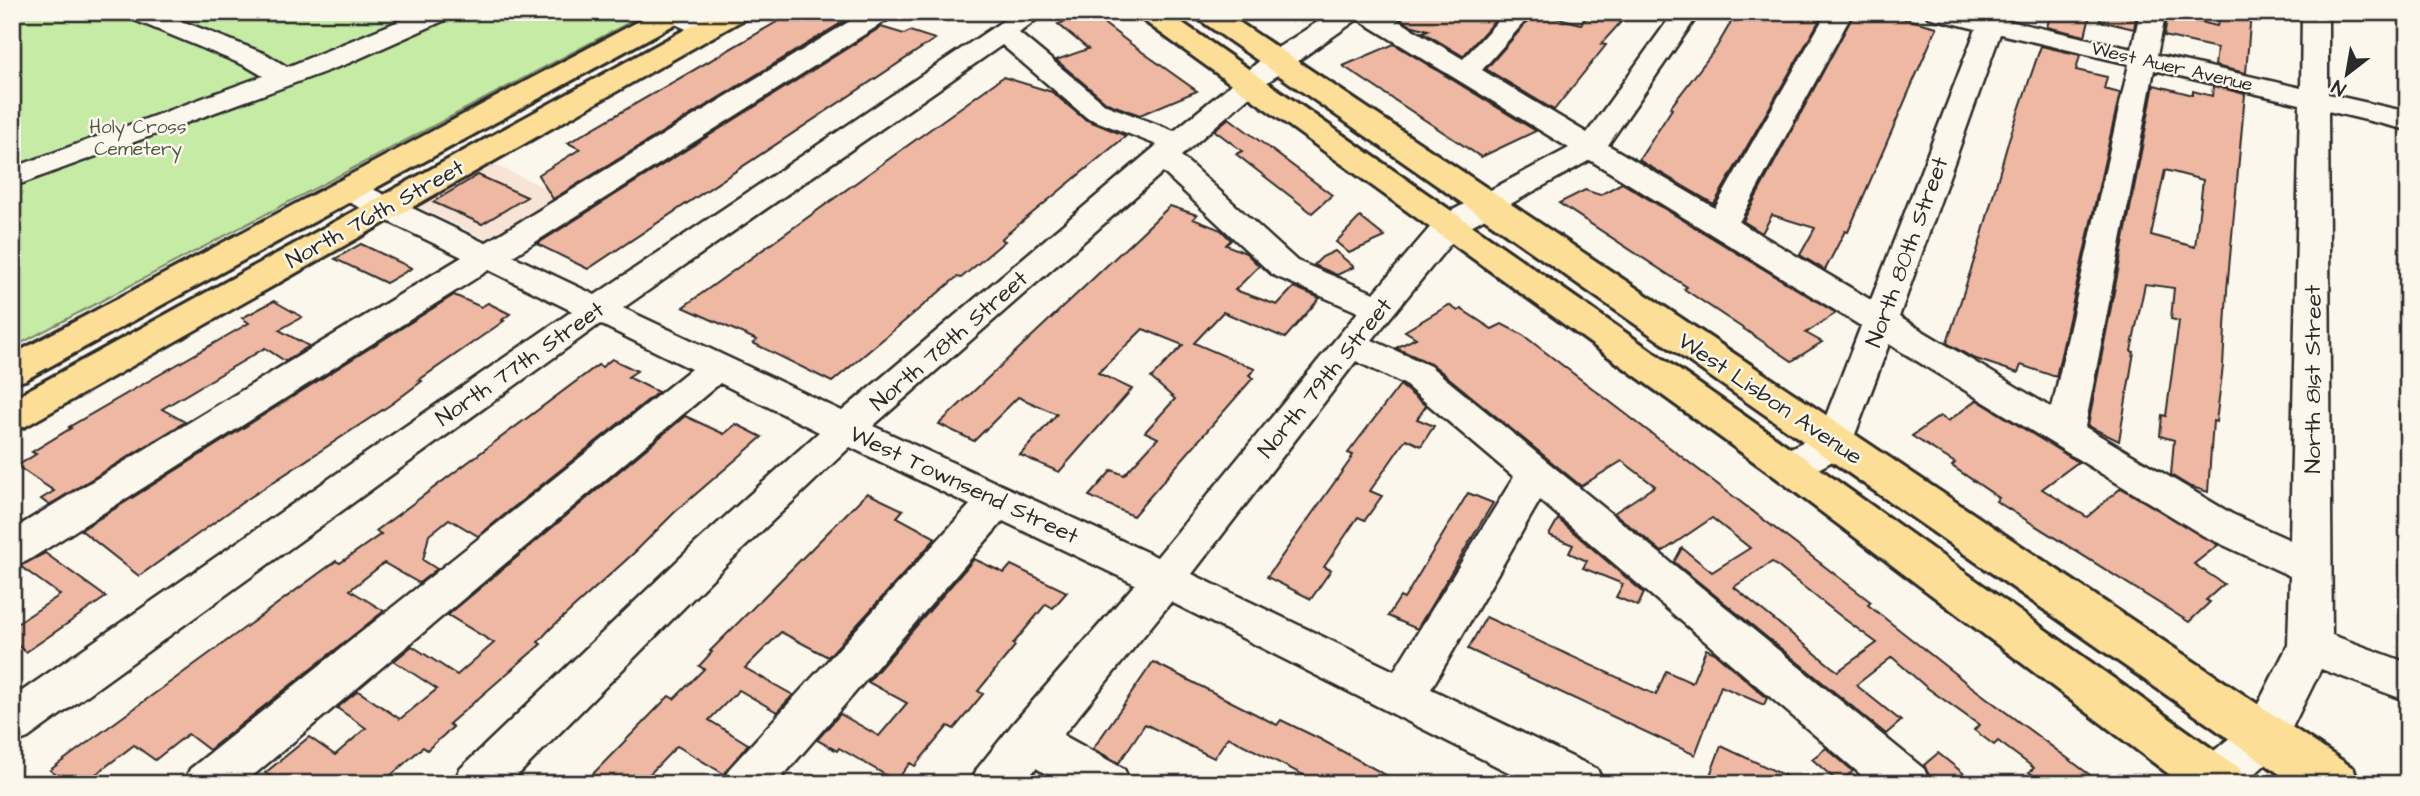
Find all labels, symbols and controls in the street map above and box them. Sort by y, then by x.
street label: West Auer Avenue [2089,35,2255,99]
north arrow [2312,38,2382,108]
text: N [2327,73,2351,102]
park label: Holy Cross Cemetery [90,114,186,164]
street label: North 76th Street [280,151,471,276]
street label: North 80th Street [1858,152,1957,352]
street label: North 78th Street [863,263,1035,419]
street label: North 81st Street [2297,284,2329,473]
street label: North 79th Street [1250,290,1400,465]
street label: North 77th Street [429,293,611,434]
street label: West Lisbon Avenue [1671,325,1869,473]
street label: West Townsend Street [844,418,1084,552]

